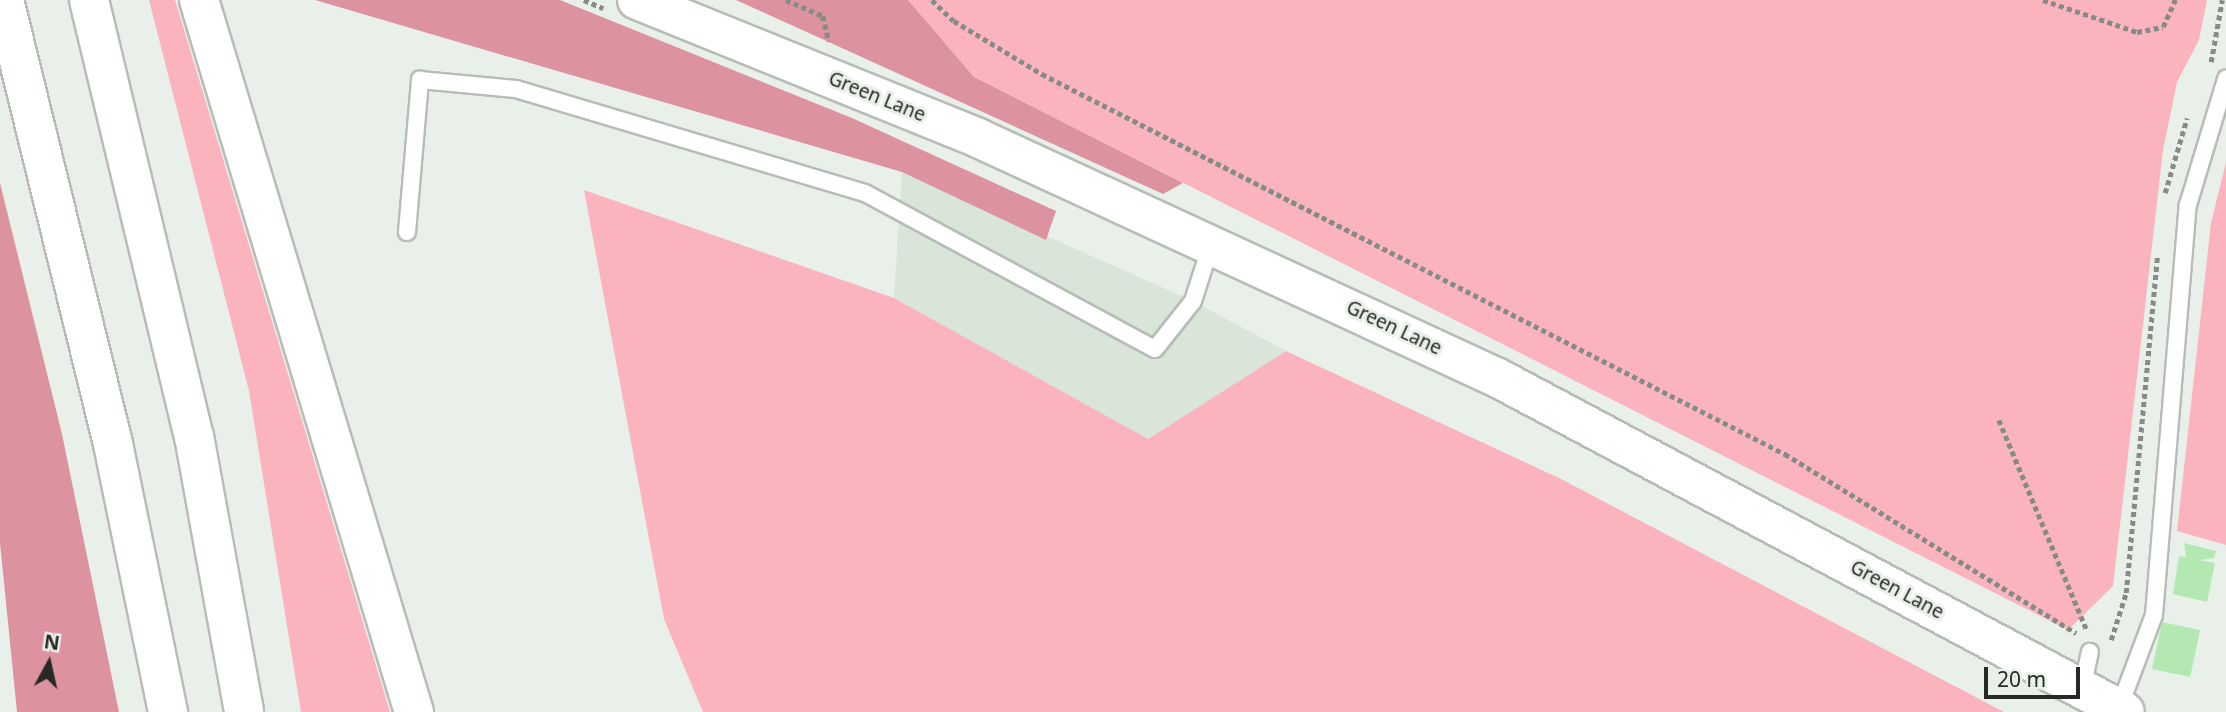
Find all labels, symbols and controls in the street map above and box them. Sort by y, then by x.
street label: Green Lane [825,67,929,127]
street label: Green Lane [1343,296,1445,360]
street label: Green Lane [1846,556,1948,624]
north arrow [14,628,84,698]
text: N [42,628,61,656]
scale bar [1988,652,2084,696]
text: 20 m [1997,665,2046,693]

